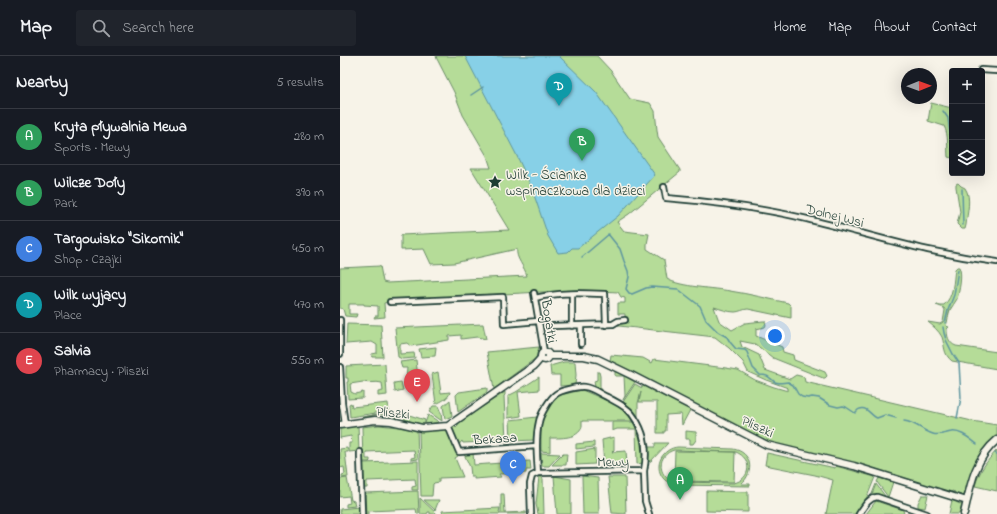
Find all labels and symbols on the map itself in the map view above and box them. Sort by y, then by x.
north arrow [901,68,937,104]
pin: D [546,73,572,106]
pin: B [569,128,595,161]
place label: Wilk - Ścianka wspinaczkowa dla dzieci [506,165,645,202]
place icon: Wilk - Ścianka wspinaczkowa dla dzieci [487,174,503,190]
street label: Dolnej Wsi [802,199,866,234]
street label: Bogatki [534,297,562,345]
your location [765,326,785,346]
pin: E [404,369,430,402]
street label: Pliszki [375,401,411,426]
street label: Pliszki [738,411,777,444]
street label: Bekasa [471,427,518,452]
pin: C [500,451,526,484]
street label: Mewy [597,452,629,474]
pin: A [667,467,693,500]

